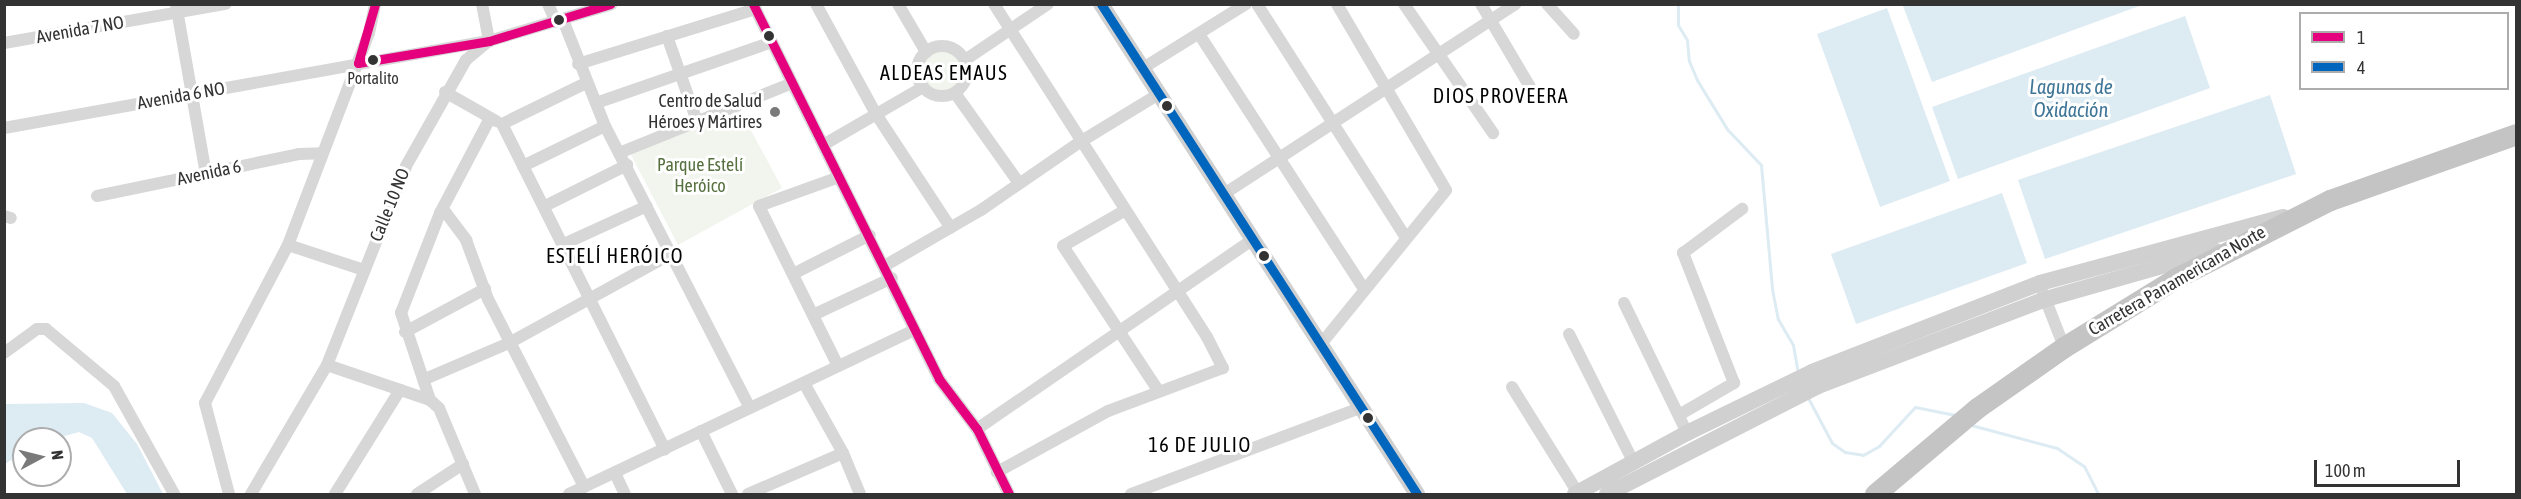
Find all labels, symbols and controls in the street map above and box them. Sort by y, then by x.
street label: Avenida 7 NO [35,12,125,48]
legend [2299,12,2509,90]
unlabelled marker [553,14,565,26]
text: 1 [2357,27,2365,48]
unlabelled marker [763,30,775,42]
marker: Portalito [367,54,379,66]
text: 4 [2357,57,2365,78]
district label: ALDEAS EMAUS [880,60,1008,84]
place label: Portalito [347,68,399,88]
water label: Lagunas de Oxidación [2029,74,2113,121]
street label: Avenida 6 NO [136,78,226,114]
district label: DIOS PROVEERA [1433,83,1569,107]
place label: Centro de Salud Héroes y Mártires [648,91,762,134]
unlabelled marker [1161,100,1173,112]
marker: Centro de Salud Héroes y Mártires [766,103,784,121]
park label: Parque Estelí Heróico [657,155,743,198]
street label: Avenida 6 [175,156,243,190]
street label: Calle 10 NO [366,165,414,245]
street label: Carretera Panamericana Norte [2085,221,2269,341]
district label: ESTELÍ HERÓICO [546,243,684,267]
unlabelled marker [1258,250,1270,262]
unlabelled marker [1362,412,1374,424]
north arrow [12,427,72,487]
district label: 16 DE JULIO [1148,432,1252,456]
scale bar [2317,448,2462,486]
text: N [48,449,67,461]
text: 100 m [2325,460,2366,481]

